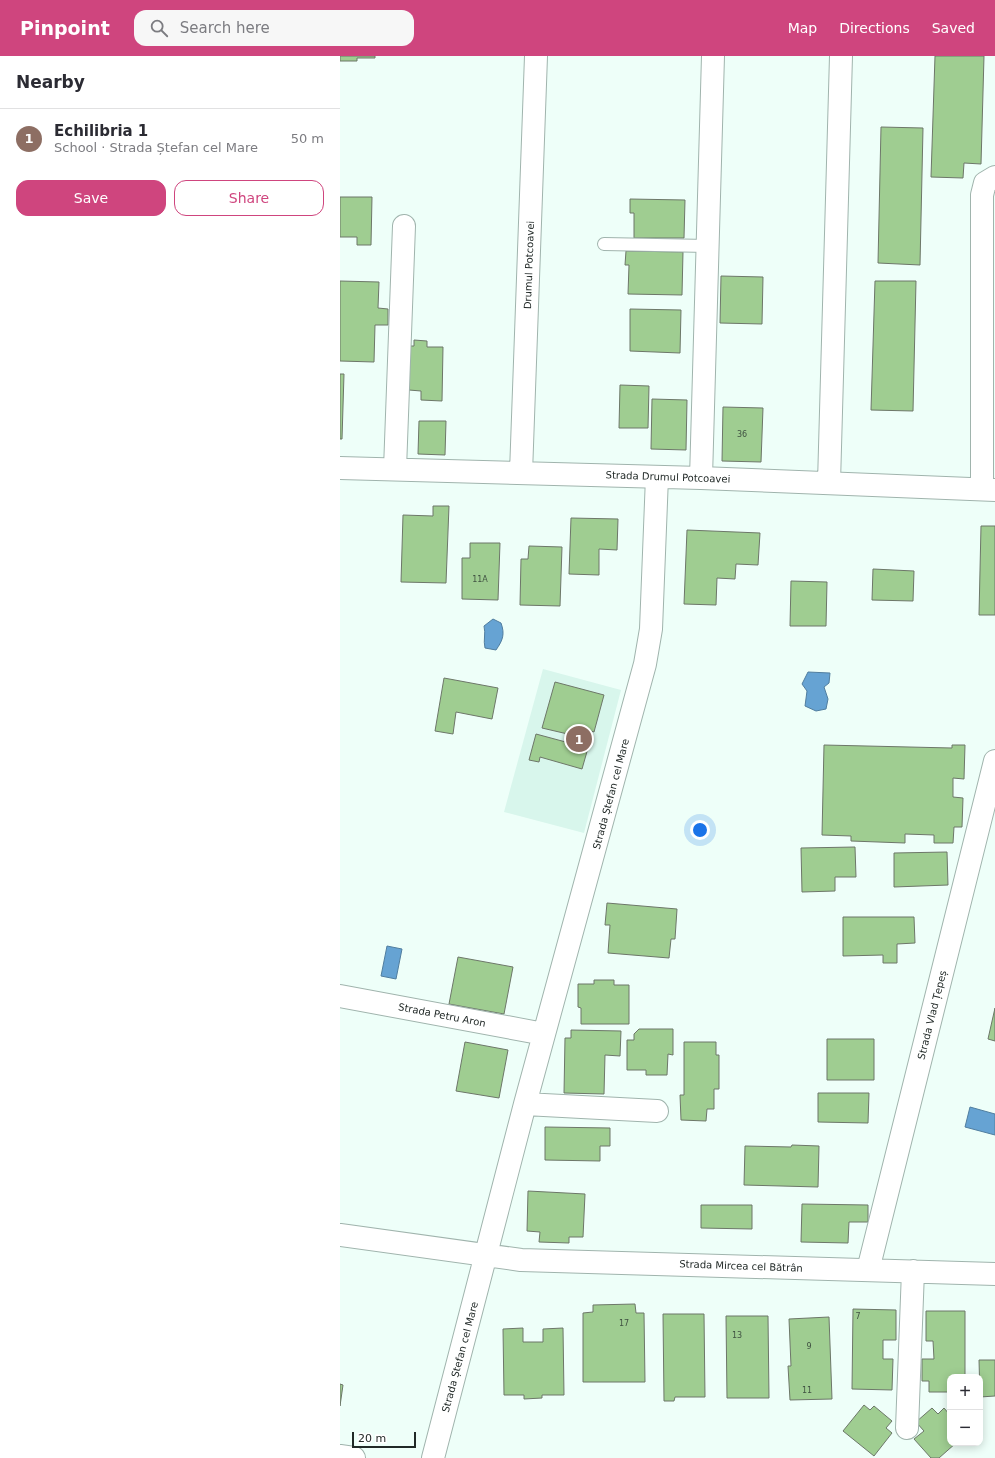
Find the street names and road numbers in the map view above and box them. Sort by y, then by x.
street label: Drumul Potcoavei [522,221,536,309]
street label: Strada Drumul Potcoavei [606,469,730,485]
street label: Strada Ștefan cel Mare [591,737,632,851]
street label: Strada Vlad Țepeș [916,969,949,1061]
street label: Strada Petru Aron [397,1001,487,1029]
street label: Strada Mircea cel Bătrân [679,1258,803,1274]
street label: Strada Ștefan cel Mare [440,1300,481,1414]

